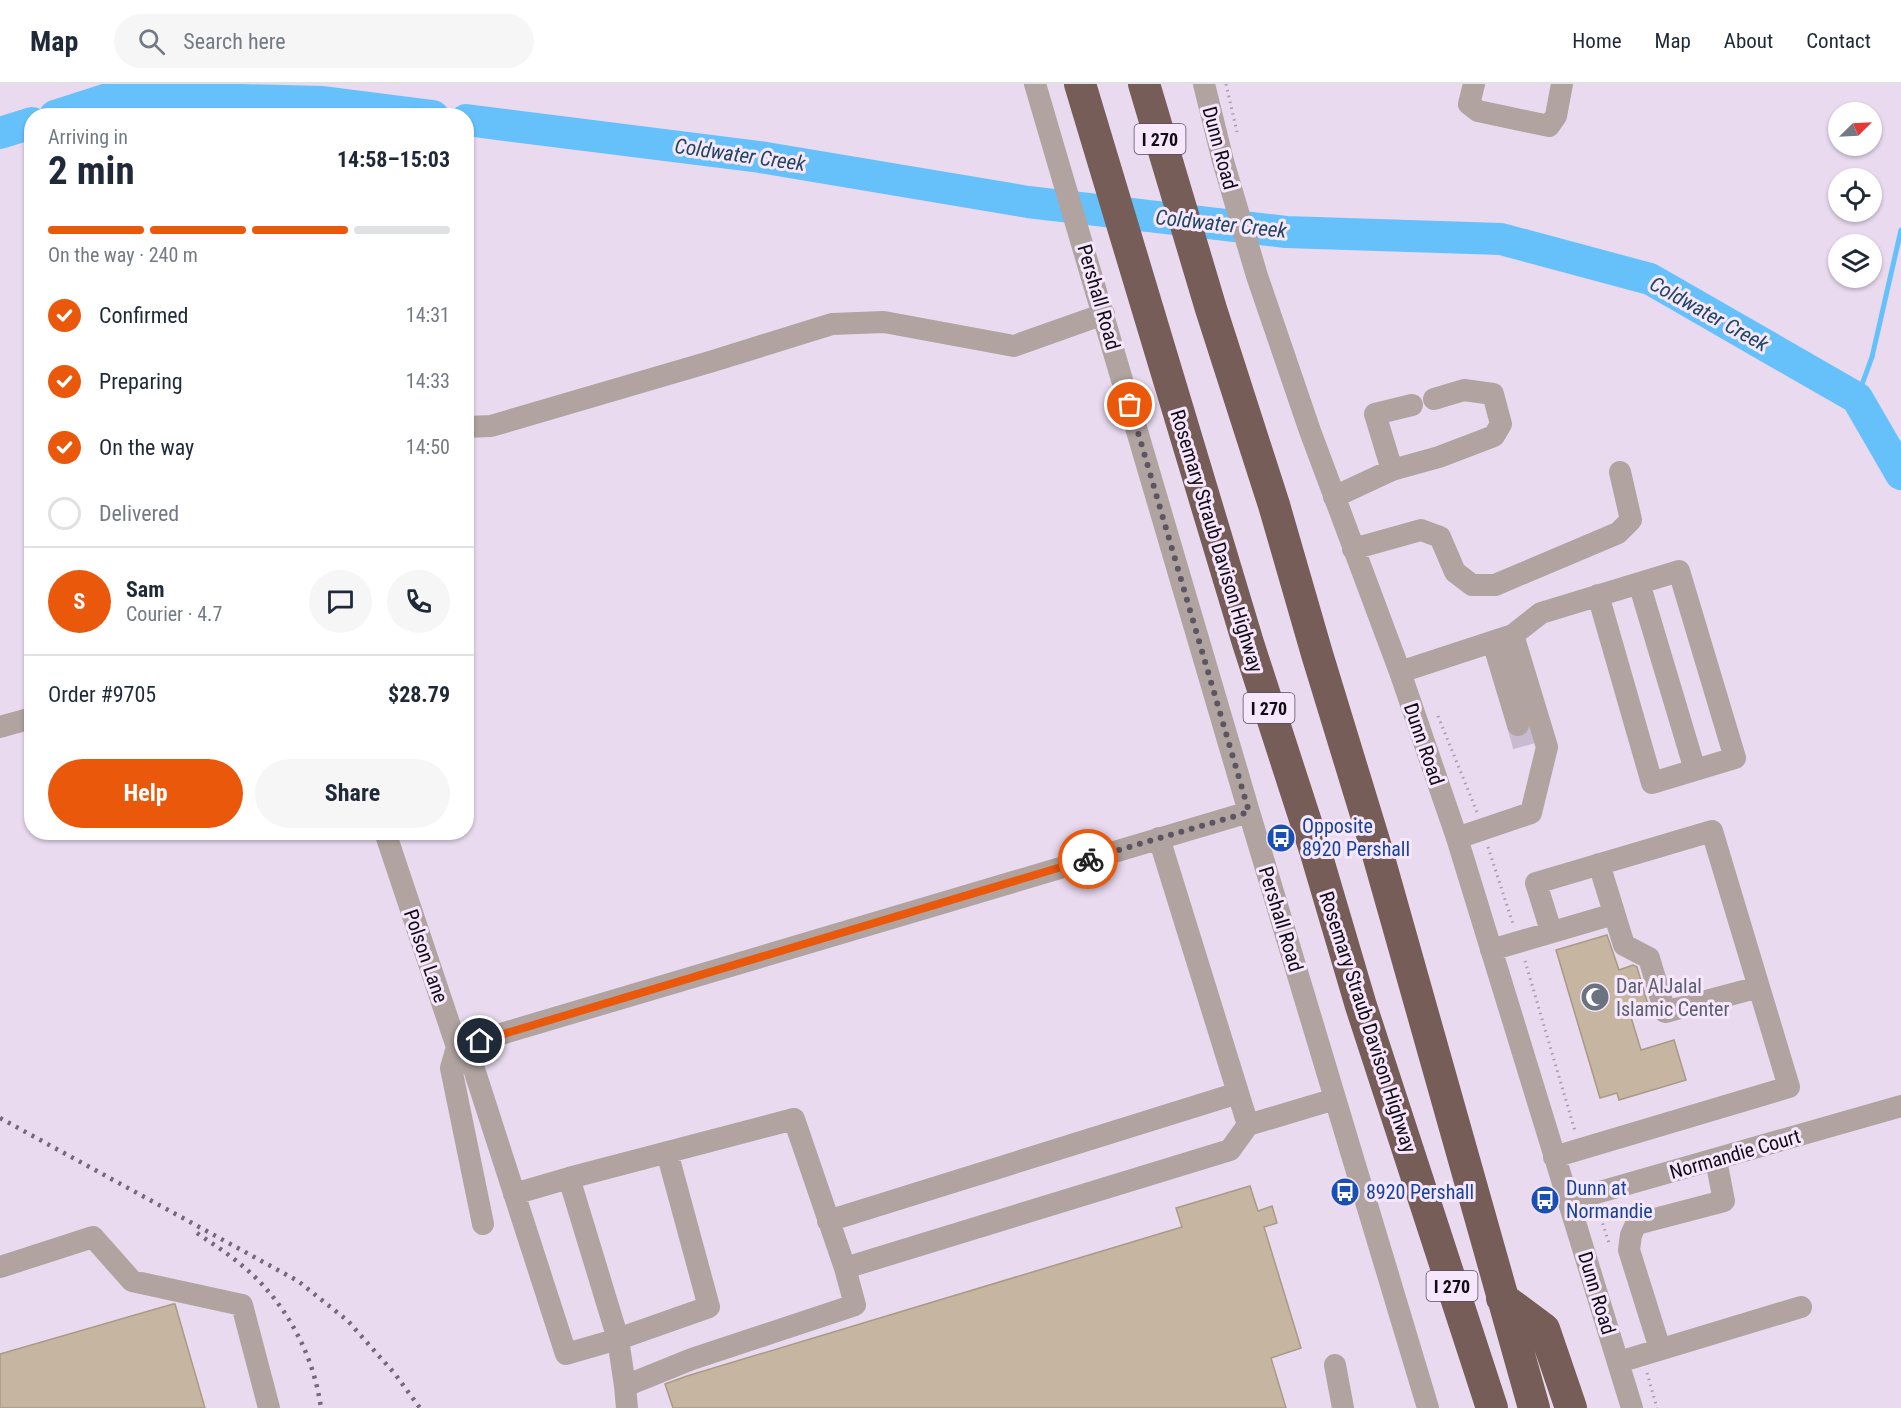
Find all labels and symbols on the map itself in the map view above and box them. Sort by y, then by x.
north arrow [1828,102,1882,156]
street label: Dunn Road [1197,104,1243,192]
road number: I 270 [1134,124,1186,154]
water label: Coldwater Creek [673,134,808,176]
water label: Coldwater Creek [1154,205,1289,243]
street label: Pershall Road [1072,241,1126,353]
water label: Coldwater Creek [1645,272,1773,357]
pin [1104,379,1155,430]
street label: Rosemary Straub Davison Highway [1166,407,1268,675]
road number: I 270 [1244,693,1294,723]
street label: Dunn Road [1399,700,1449,788]
place label: Opposite 8920 Pershall [1302,814,1410,861]
bus stop icon: Opposite 8920 Pershall [1265,822,1297,854]
courier [1058,829,1118,889]
street label: Pershall Road [1254,864,1308,974]
street label: Rosemary Straub Davison Highway [1314,888,1422,1156]
street label: Polson Lane [399,906,453,1006]
place label: Dar AlJalal Islamic Center [1616,974,1730,1021]
mosque icon: Dar AlJalal Islamic Center [1579,981,1611,1013]
pin [454,1015,505,1066]
street label: Normandie Court [1667,1124,1803,1184]
bus stop icon: 8920 Pershall [1329,1176,1361,1208]
place label: Dunn at Normandie [1566,1176,1653,1223]
place label: 8920 Pershall [1366,1180,1474,1204]
bus stop icon: Dunn at Normandie [1529,1184,1561,1216]
street label: Dunn Road [1573,1249,1621,1337]
road number: I 270 [1426,1271,1478,1301]

